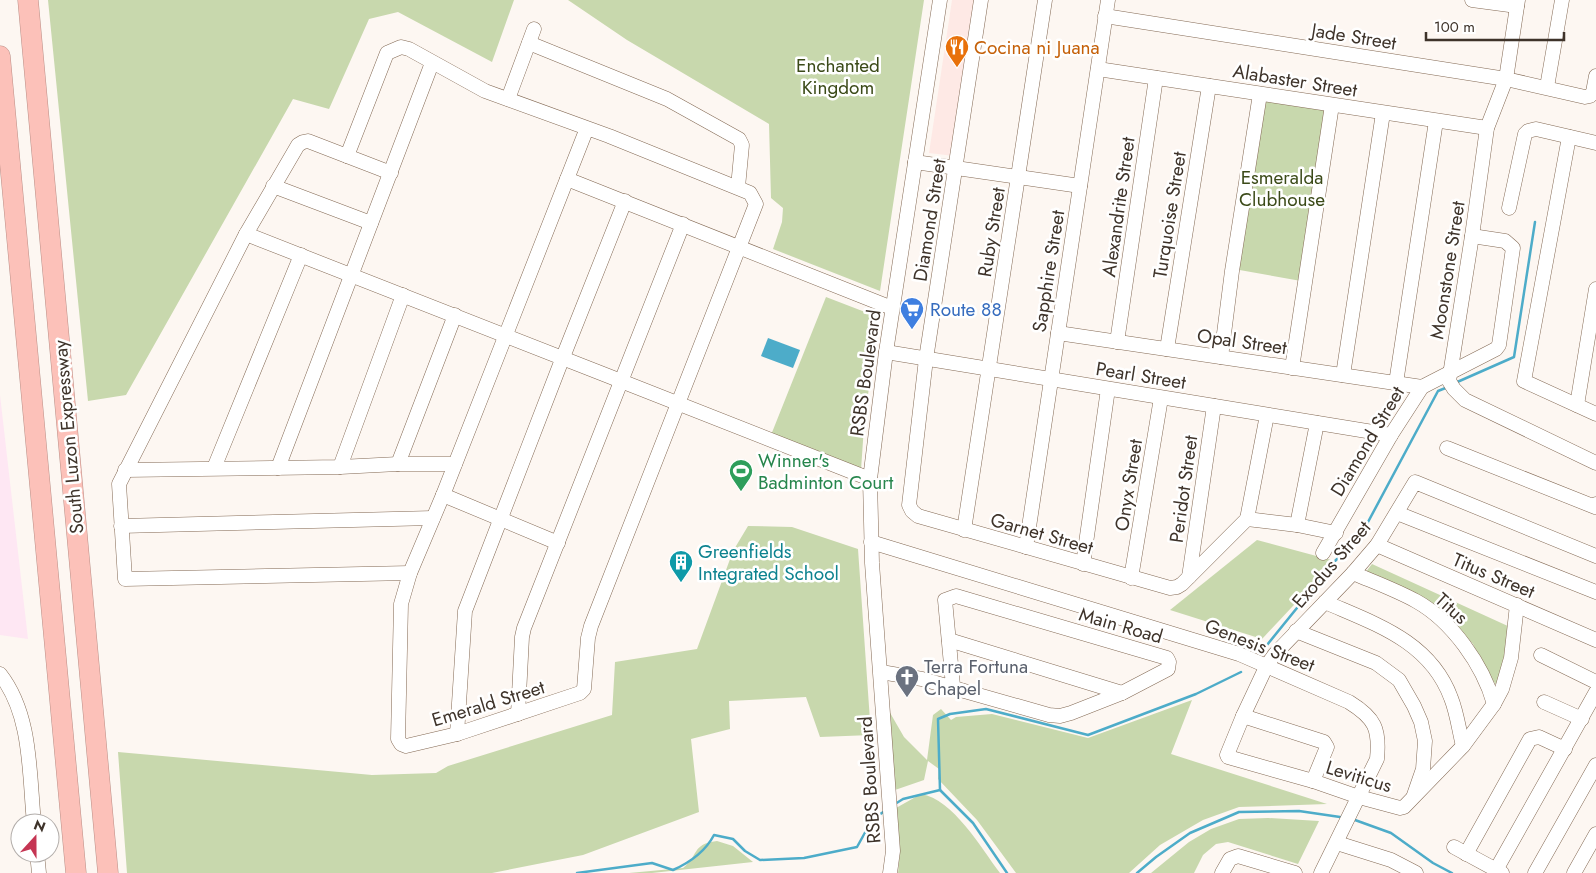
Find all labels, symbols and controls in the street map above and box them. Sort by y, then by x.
scale bar [1426,10,1564,42]
street label: Jade Street [1307,16,1399,57]
text: 100 m [1434,16,1475,38]
restaurant icon: Cocina ni Juana [944,34,970,68]
place label: Cocina ni Juana [974,34,1100,61]
park label: Enchanted Kingdom [796,52,880,101]
street label: Alabaster Street [1231,57,1359,104]
street label: Alexandrite Street [1095,135,1142,279]
street label: Turquoise Street [1146,149,1193,280]
street label: Diamond Street [906,156,953,283]
park label: Esmeralda Clubhouse [1239,164,1325,213]
street label: Ruby Street [971,185,1012,279]
street label: Moonstone Street [1423,199,1472,341]
street label: Sapphire Street [1026,208,1072,334]
supermarket icon: Route 88 [899,296,925,330]
place label: Route 88 [930,296,1002,323]
street label: RSBS Boulevard [843,308,888,438]
street label: Opal Street [1195,322,1289,361]
street label: South Luzon Expressway [47,338,90,535]
street label: Pearl Street [1094,355,1188,396]
street label: Diamond Street [1324,381,1411,501]
street label: Peridot Street [1163,433,1204,544]
street label: Onyx Street [1108,437,1149,533]
place label: Winner's Badminton Court [758,447,894,496]
sports icon: Winner's Badminton Court [728,458,754,492]
street label: Garnet Street [987,506,1097,561]
street label: Exodus Street [1286,514,1377,614]
place label: Greenfields Integrated School [698,538,839,587]
street label: Titus Street [1448,546,1540,605]
building icon: Greenfields Integrated School [668,549,694,583]
street label: Titus [1429,586,1474,631]
street label: Main Road [1076,601,1166,650]
street label: Genesis Street [1201,612,1319,679]
place label: Terra Fortuna Chapel [924,653,1028,702]
church icon: Terra Fortuna Chapel [894,664,920,698]
street label: Emerald Street [428,673,548,733]
street label: RSBS Boulevard [852,715,887,844]
street label: Leviticus [1323,754,1395,799]
north arrow [10,813,60,863]
text: N [31,815,48,837]

